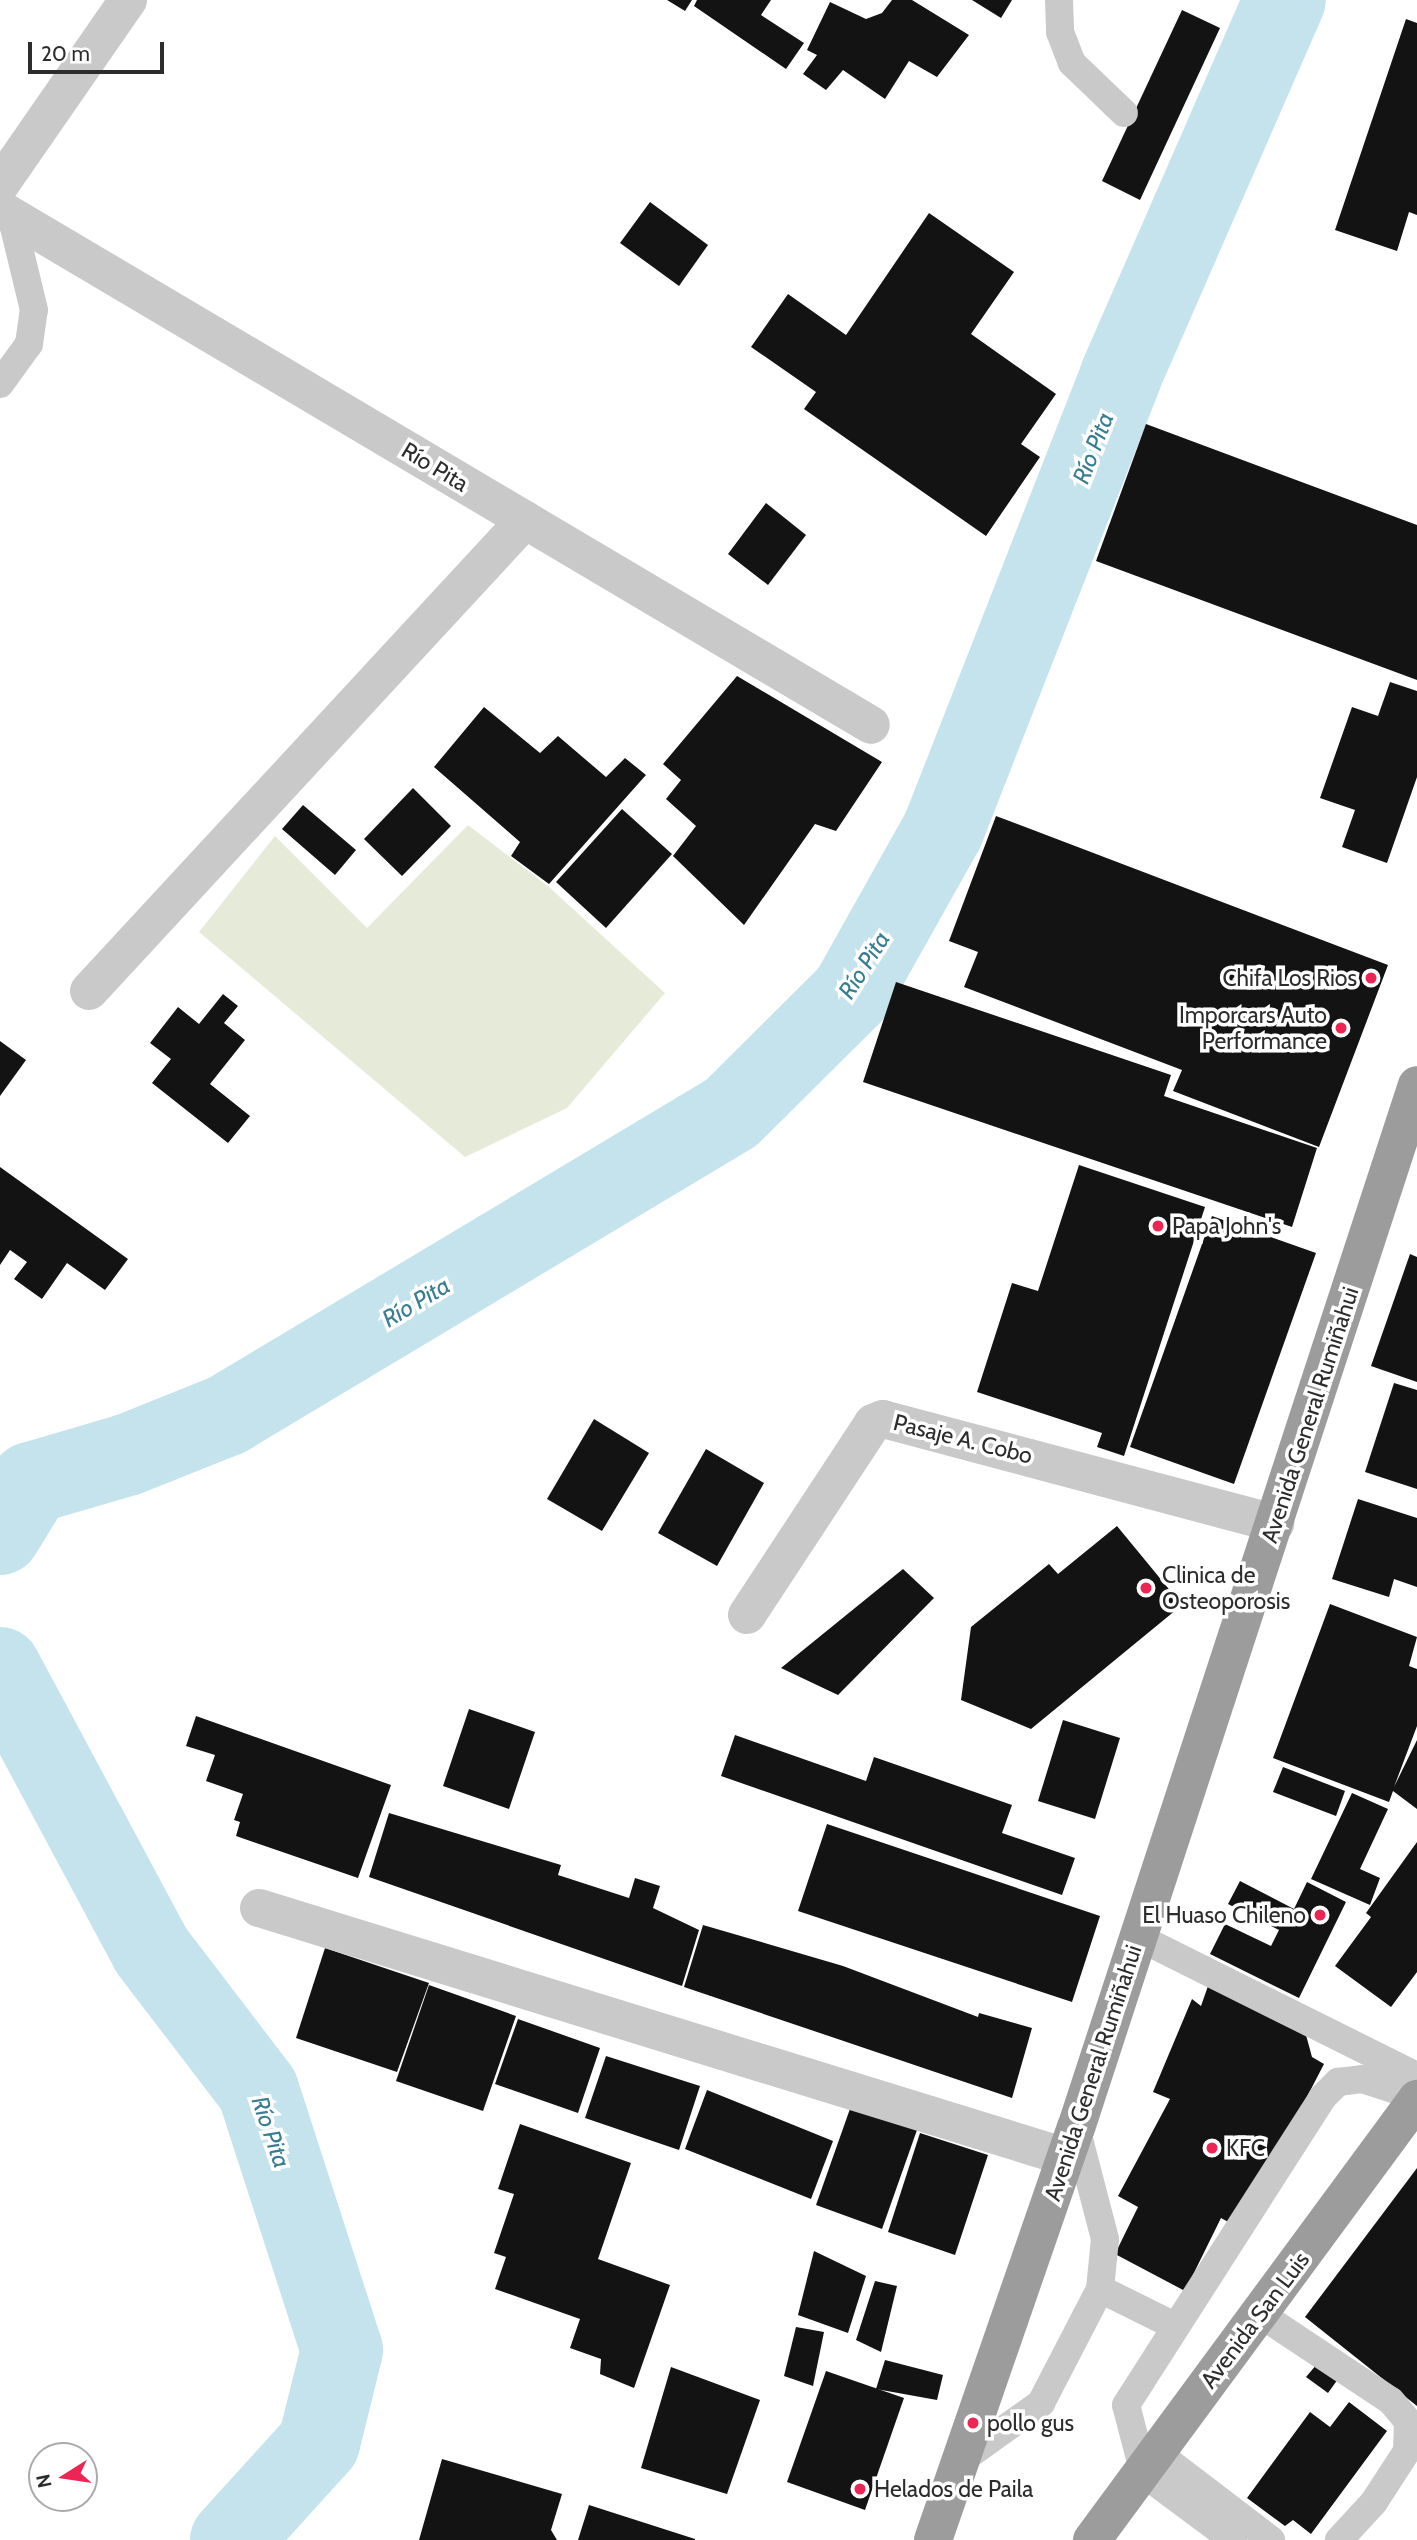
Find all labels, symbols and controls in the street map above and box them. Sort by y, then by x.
scale bar [32,28,168,72]
text: 20 m [41,41,90,66]
water label: Río Pita [1066,408,1120,488]
street label: Río Pita [397,436,473,498]
water label: Río Pita [832,926,896,1004]
place label: Chifa Los Rios [1222,964,1357,992]
marker: Chifa Los Rios [1363,970,1379,986]
place label: Imporcars Auto Performance [1179,1001,1327,1055]
marker: Imporcars Auto Performance [1333,1020,1349,1036]
place label: Papa John's [1172,1212,1281,1240]
marker: Papa John's [1150,1218,1166,1234]
water label: Río Pita [377,1271,455,1333]
street label: Avenida General Rumiñahui [1256,1284,1364,1546]
street label: Pasaje A. Cobo [891,1408,1035,1470]
place label: Clinica de Osteoporosis [1162,1561,1290,1615]
marker: Clinica de Osteoporosis [1136,1578,1156,1598]
place label: El Huaso Chileno [1142,1901,1306,1929]
marker: El Huaso Chileno [1312,1907,1328,1923]
street label: Avenida General Rumiñahui [1039,1942,1147,2204]
water label: Río Pita [245,2092,297,2172]
place label: KFC [1226,2134,1265,2162]
marker: KFC [1204,2140,1220,2156]
street label: Avenida San Luis [1195,2246,1315,2394]
place label: pollo gus [987,2409,1074,2437]
marker: pollo gus [965,2415,981,2431]
north arrow [28,2442,98,2512]
text: N [31,2472,57,2490]
place label: Helados de Paila [874,2475,1033,2503]
marker: Helados de Paila [852,2481,868,2497]

